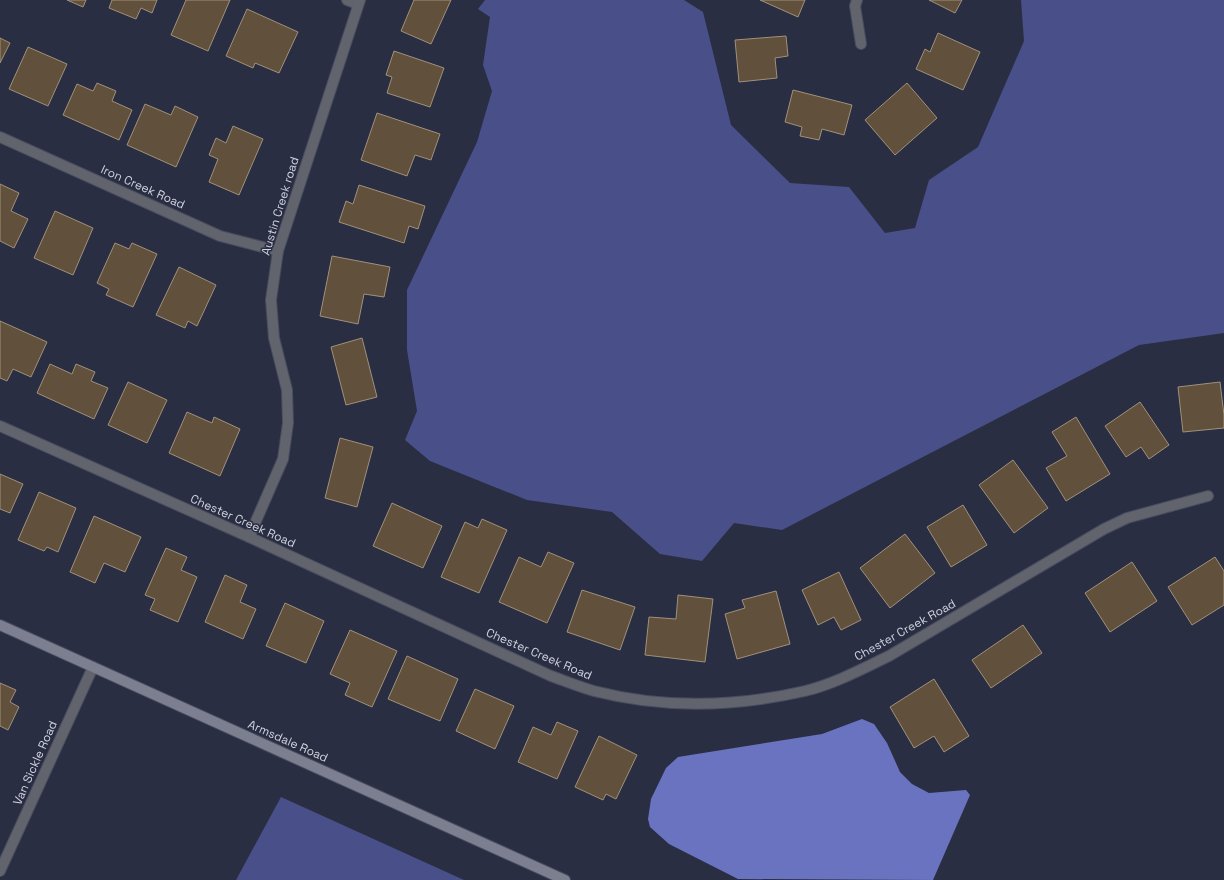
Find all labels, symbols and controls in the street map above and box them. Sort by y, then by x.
street label: Austin Creek road [257,155,303,257]
street label: Iron Creek Road [98,161,188,213]
street label: Chester Creek Road [188,491,298,551]
street label: Chester Creek Road [851,595,959,665]
street label: Chester Creek Road [484,624,594,684]
street label: Armsdale Road [245,716,331,766]
street label: Van Sickle Road [9,718,61,808]

